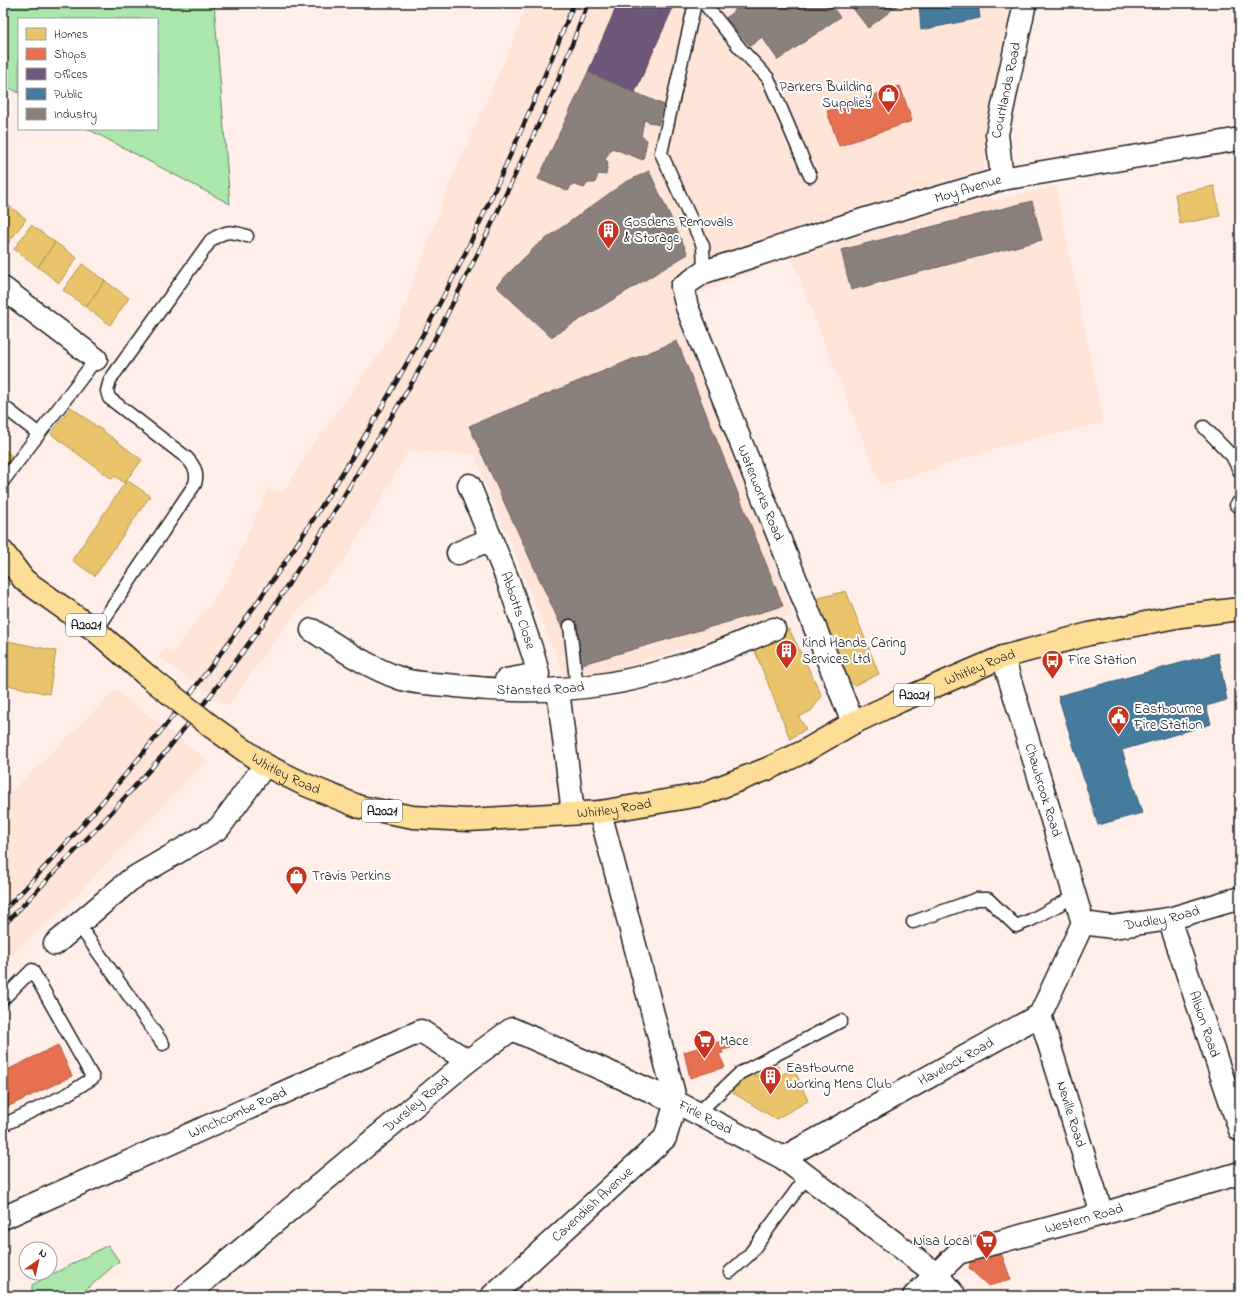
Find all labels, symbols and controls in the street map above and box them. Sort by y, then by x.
legend [18,18,158,130]
text: Homes [54,26,88,44]
street label: Courtlands Road [986,40,1027,139]
text: Shops [54,46,86,64]
text: Offices [54,66,88,84]
place label: Parkers Building Supplies [780,77,872,114]
shop icon: Parkers Building Supplies [875,82,901,115]
text: Public [54,86,83,104]
text: Industry [54,106,97,125]
street label: Moy Avenue [932,169,1005,209]
place label: Gosdens Removals & Storage [624,212,733,250]
building icon: Gosdens Removals & Storage [596,217,622,250]
street label: Waterworks Road [731,442,789,544]
street label: Abbotts Close [495,568,541,653]
road number: A2021 [66,614,106,636]
place label: Kind Hands Caring Services Ltd [802,633,906,670]
building icon: Kind Hands Caring Services Ltd [773,638,799,671]
street label: Whitley Road [941,644,1018,691]
bus stop icon: Fire Station [1040,647,1066,680]
place label: Fire Station [1067,650,1136,671]
street label: Stansted Road [496,676,586,701]
road number: A2021 [894,684,934,706]
place label: Eastbourne Fire Station [1133,699,1203,736]
public building icon: Eastbourne Fire Station [1106,704,1132,737]
street label: Chawbrook Road [1019,741,1067,840]
street label: Whitley Road [247,748,324,800]
street label: Whitley Road [576,793,653,824]
road number: A2021 [362,800,402,822]
shop icon: Travis Perkins [284,863,310,896]
place label: Travis Perkins [312,866,391,887]
street label: Dudley Road [1122,900,1202,936]
street label: Albion Road [1183,988,1225,1060]
supermarket icon: Mace [691,1028,717,1061]
place label: Mace [720,1031,749,1052]
street label: Havelock Road [914,1032,998,1091]
place label: Eastbourne Working Mens Club [786,1058,892,1096]
building icon: Eastbourne Working Mens Club [758,1063,784,1096]
street label: Dursley Road [378,1070,454,1138]
street label: Neville Road [1051,1078,1091,1150]
street label: Winchcombe Road [185,1082,290,1144]
street label: Firle Road [674,1094,736,1140]
street label: Cavendish Avenue [547,1161,638,1247]
street label: Western Road [1042,1198,1126,1240]
supermarket icon: Nisa Local [974,1228,1000,1261]
place label: Nisa Local [913,1231,972,1252]
north arrow [18,1241,58,1281]
text: N [35,1245,51,1262]

